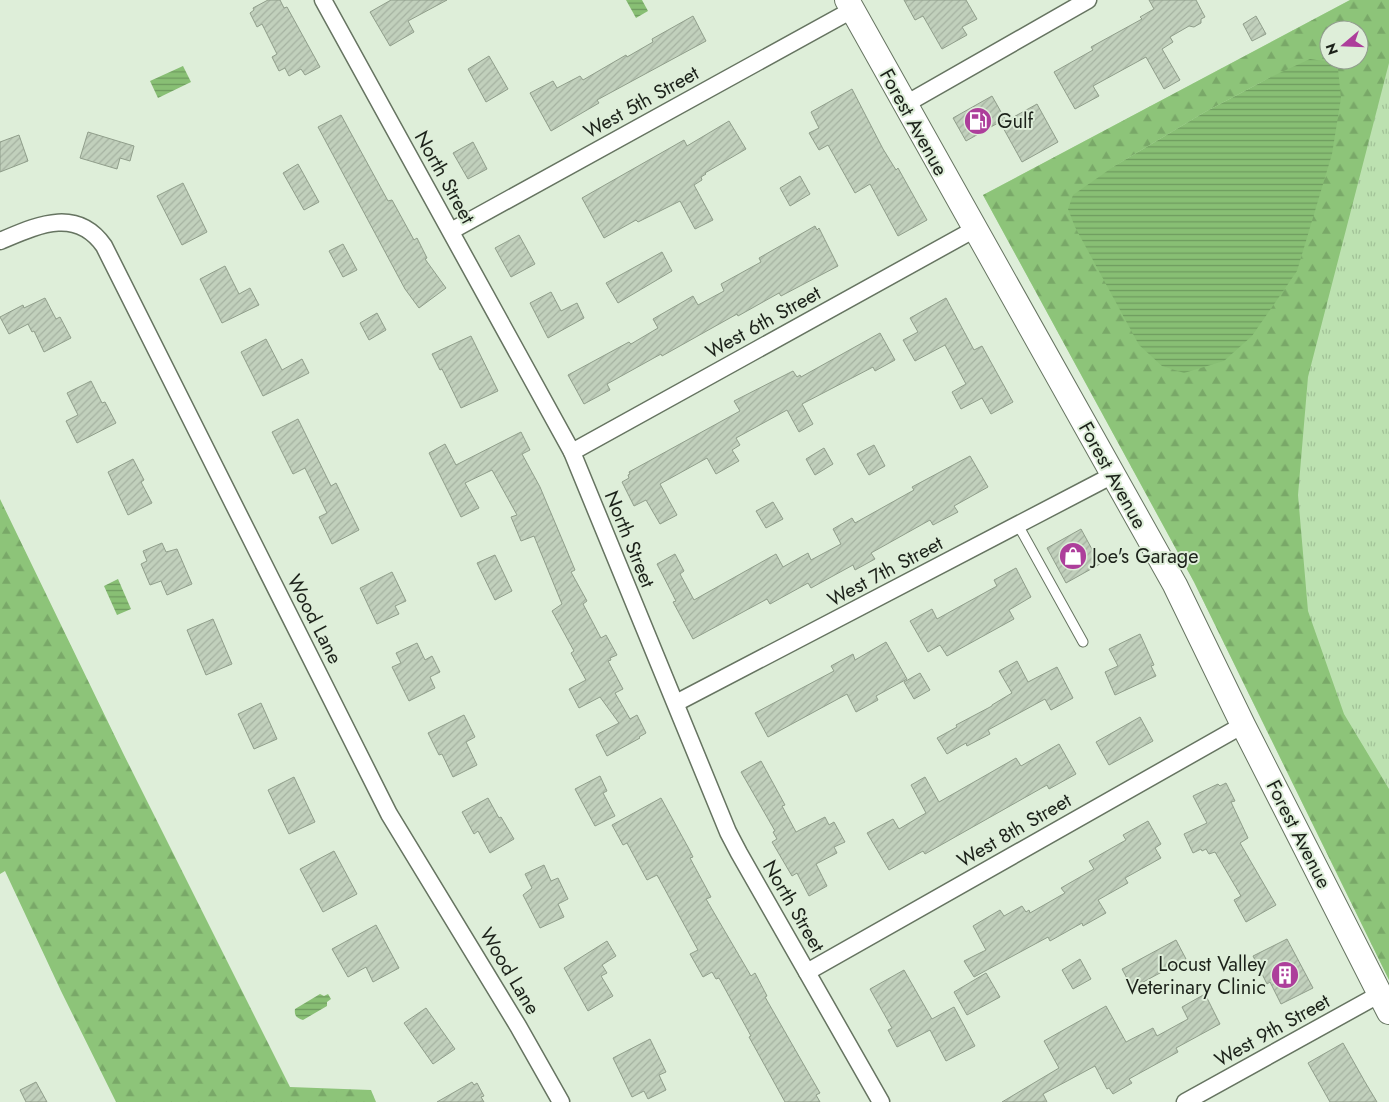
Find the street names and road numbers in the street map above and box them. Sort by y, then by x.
street label: West 5th Street [578,59,704,146]
street label: Forest Avenue [872,63,955,181]
street label: North Street [407,125,482,229]
street label: West 6th Street [700,279,826,366]
street label: Forest Avenue [1071,416,1154,534]
street label: North Street [597,486,662,592]
street label: West 7th Street [822,529,948,614]
street label: Wood Lane [280,569,349,669]
street label: Forest Avenue [1259,775,1338,894]
street label: West 8th Street [952,786,1077,875]
street label: North Street [755,855,832,958]
street label: Wood Lane [472,922,547,1020]
street label: West 9th Street [1209,987,1335,1074]

